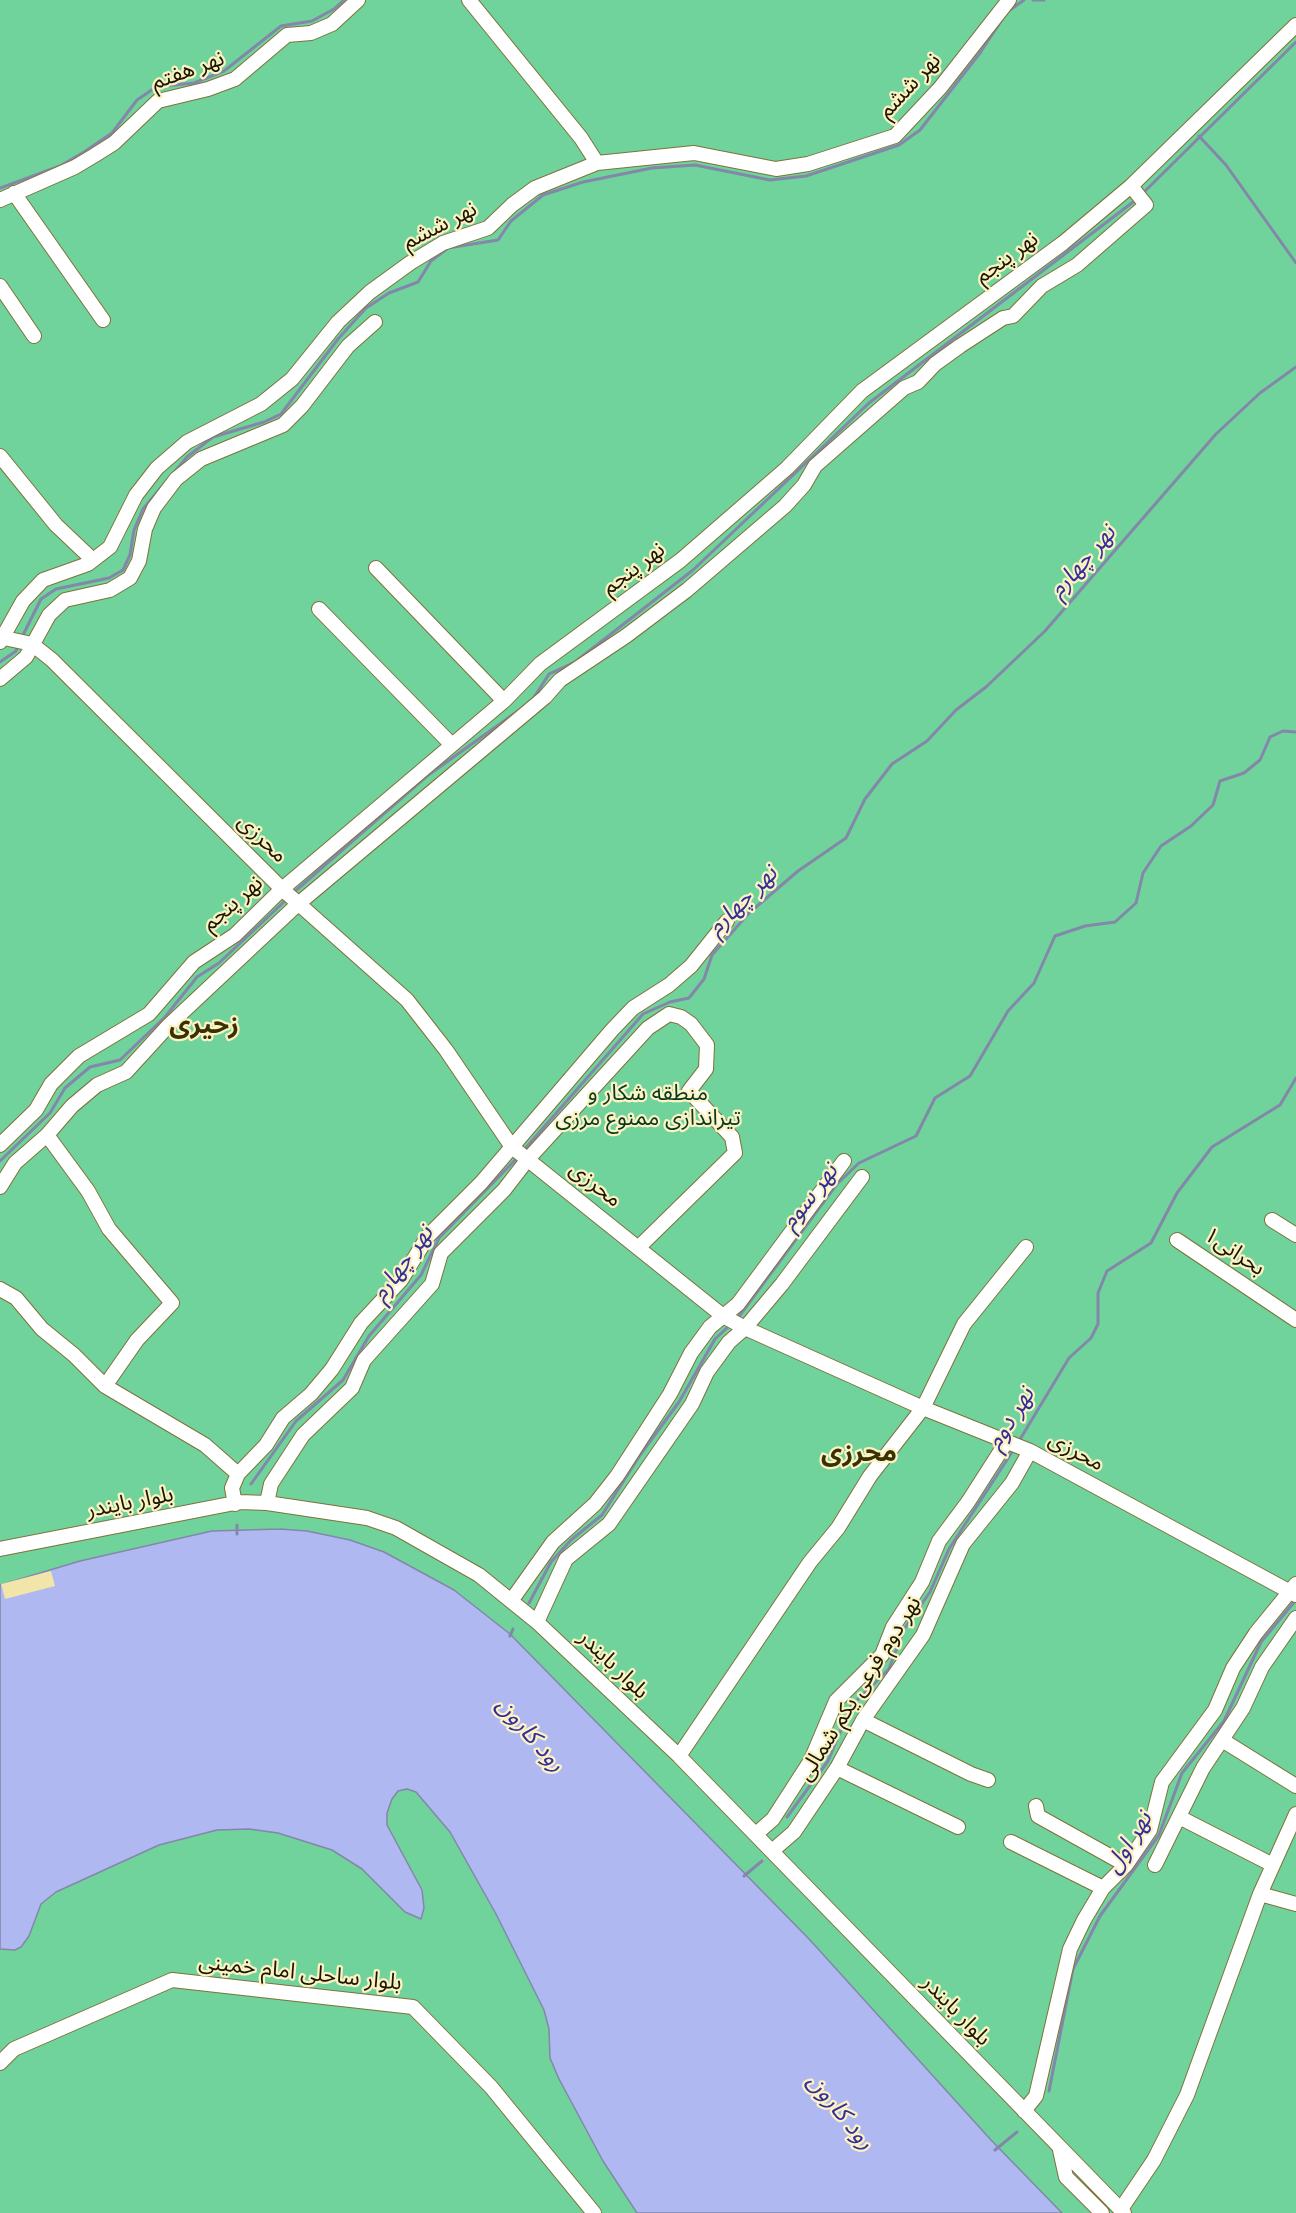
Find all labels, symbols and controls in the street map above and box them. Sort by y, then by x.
street label: نهر هفتم [148,46,228,96]
street label: نهر ششم [873,48,947,124]
street label: نهر ششم [398,196,482,256]
street label: نهر پنجم [970,226,1044,290]
water label: نهر چهارم [1044,520,1122,604]
street label: نهر پنجم [597,537,671,601]
street label: محرزی [232,809,292,869]
water label: نهر چهارم [702,860,784,942]
street label: نهر پنجم [197,870,269,938]
district label: زحیری [169,1010,239,1042]
park label: منطقه شکار و تیراندازی ممنوع مرزی [555,1081,741,1132]
street label: محرزی [564,1156,626,1214]
water label: نهر سوم [775,1158,845,1236]
water label: نهر چهارم [366,1220,440,1308]
street label: بحرانی۱ [1198,1222,1270,1282]
water label: نهر دوم [981,1382,1041,1456]
street label: محرزی [1044,1426,1108,1478]
district label: محرزی [821,1438,897,1470]
street label: بلوار بایندر [84,1482,176,1524]
street label: نهر دوم فرعی یکم شمالی [792,1592,928,1786]
street label: بلوار بایندر [572,1625,654,1705]
water label: رود کارون [490,1692,570,1778]
water label: نهر اول [1099,1807,1159,1879]
street label: بلوار ساحلی امام خمینی [197,1949,403,1997]
street label: بلوار بایندر [916,1970,996,2052]
water label: رود کارون [800,2068,880,2156]

